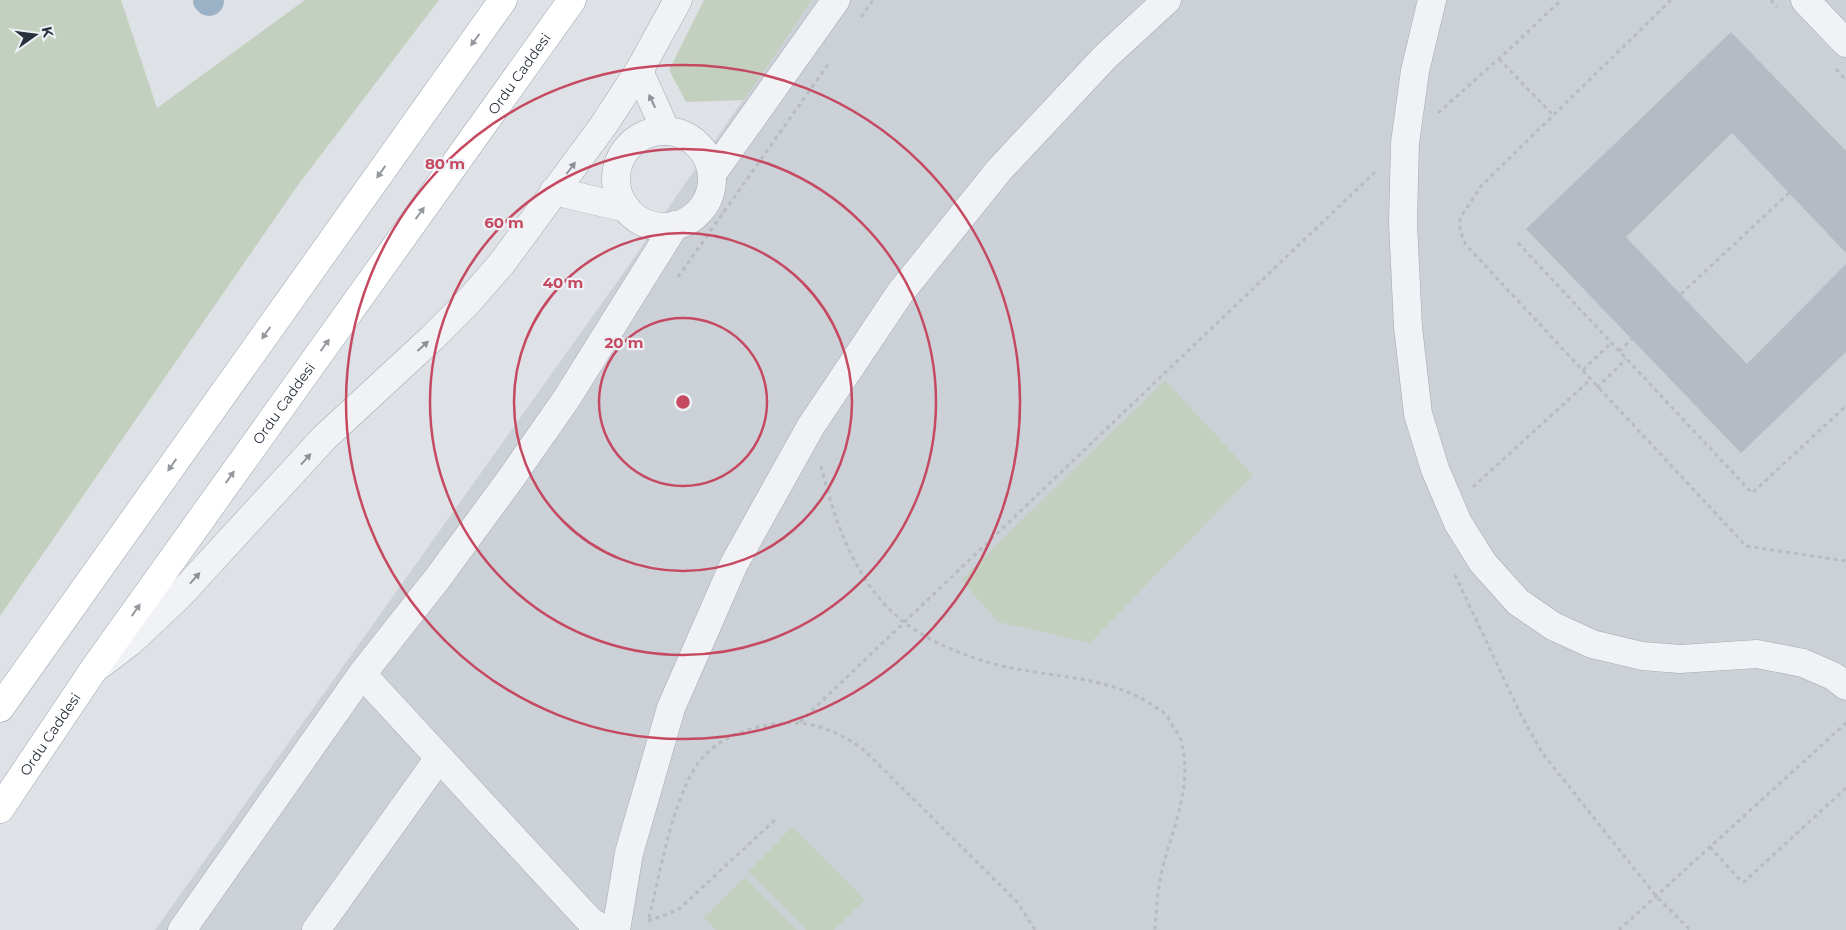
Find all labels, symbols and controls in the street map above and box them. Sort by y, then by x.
north arrow [10,10,60,60]
text: K [38,25,58,40]
street label: Ordu Caddesi [484,30,554,118]
one-way arrow [470,33,480,47]
one-way arrow [648,94,656,108]
text: 80 m [425,154,465,173]
one-way arrow [566,162,577,175]
one-way arrow [376,165,386,179]
one-way arrow [414,207,425,220]
text: 60 m [484,213,524,232]
text: 40 m [543,273,583,292]
one-way arrow [261,326,271,340]
text: 20 m [604,333,644,352]
one-way arrow [319,338,329,351]
one-way arrow [417,340,429,352]
street label: Ordu Caddesi [249,359,319,448]
centre of rings [674,393,692,411]
one-way arrow [300,453,312,465]
one-way arrow [167,459,177,472]
one-way arrow [225,470,235,484]
one-way arrow [189,572,201,584]
one-way arrow [131,603,141,616]
street label: Ordu Caddesi [16,689,84,779]

